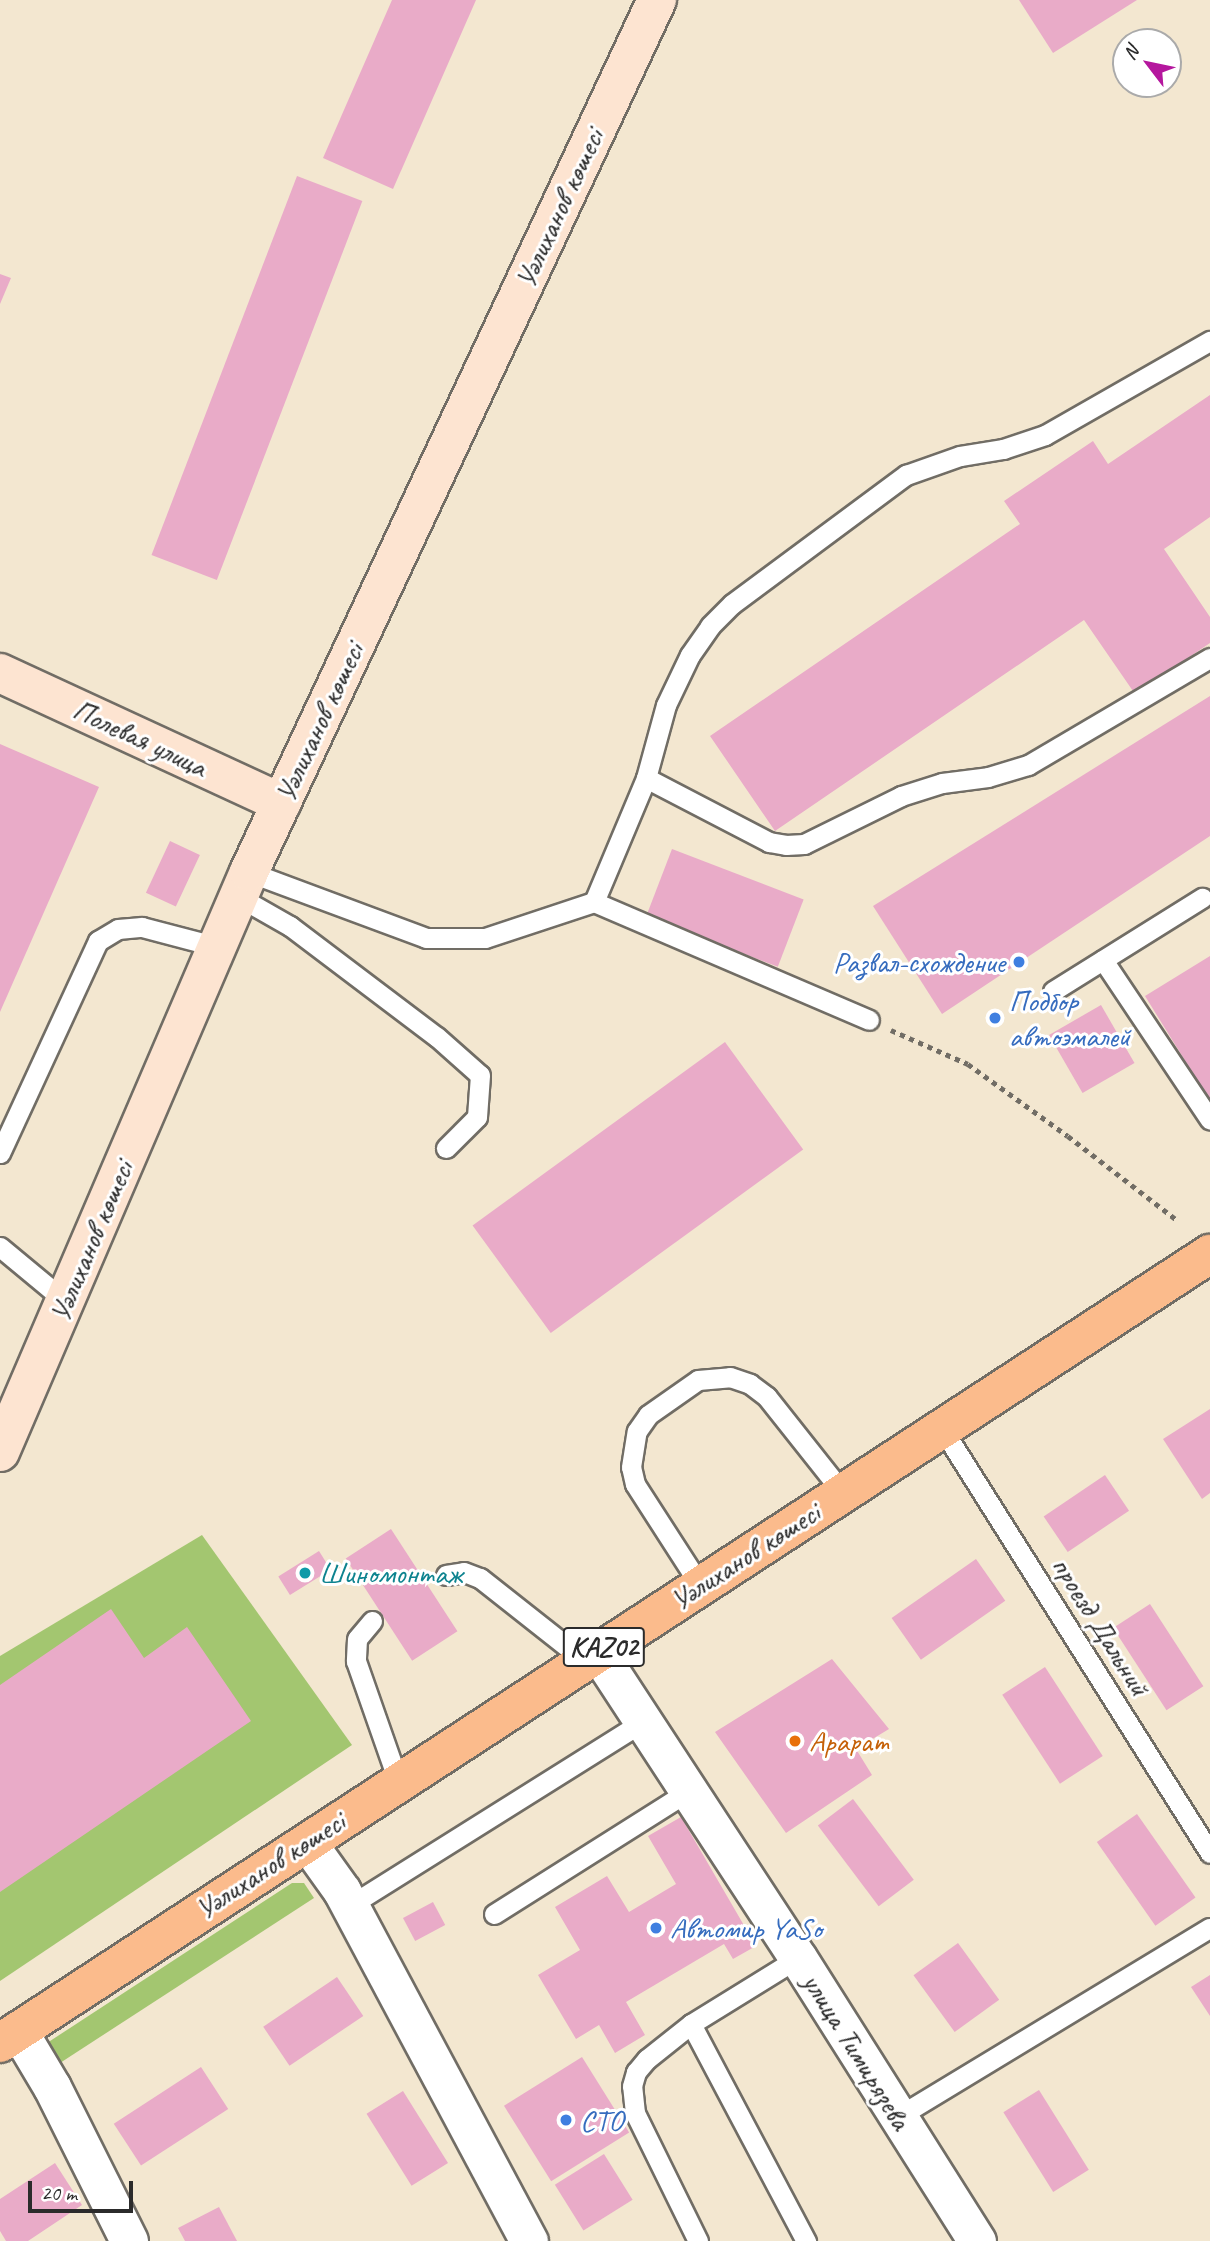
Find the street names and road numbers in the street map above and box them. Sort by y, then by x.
street label: Уәлиханов көшесі [506,123,612,293]
street label: Уәлиханов көшесі [266,637,372,807]
street label: Полевая улица [67,691,213,785]
street label: Уәлиханов көшесі [41,1155,141,1327]
street label: Уәлиханов көшесі [663,1494,827,1618]
street label: проезд Дальний [1043,1548,1159,1704]
road number: KАZ02 [562,1622,646,1672]
street label: Уәлиханов көшесі [188,1803,352,1927]
street label: улица Тимирязева [795,1967,919,2135]

